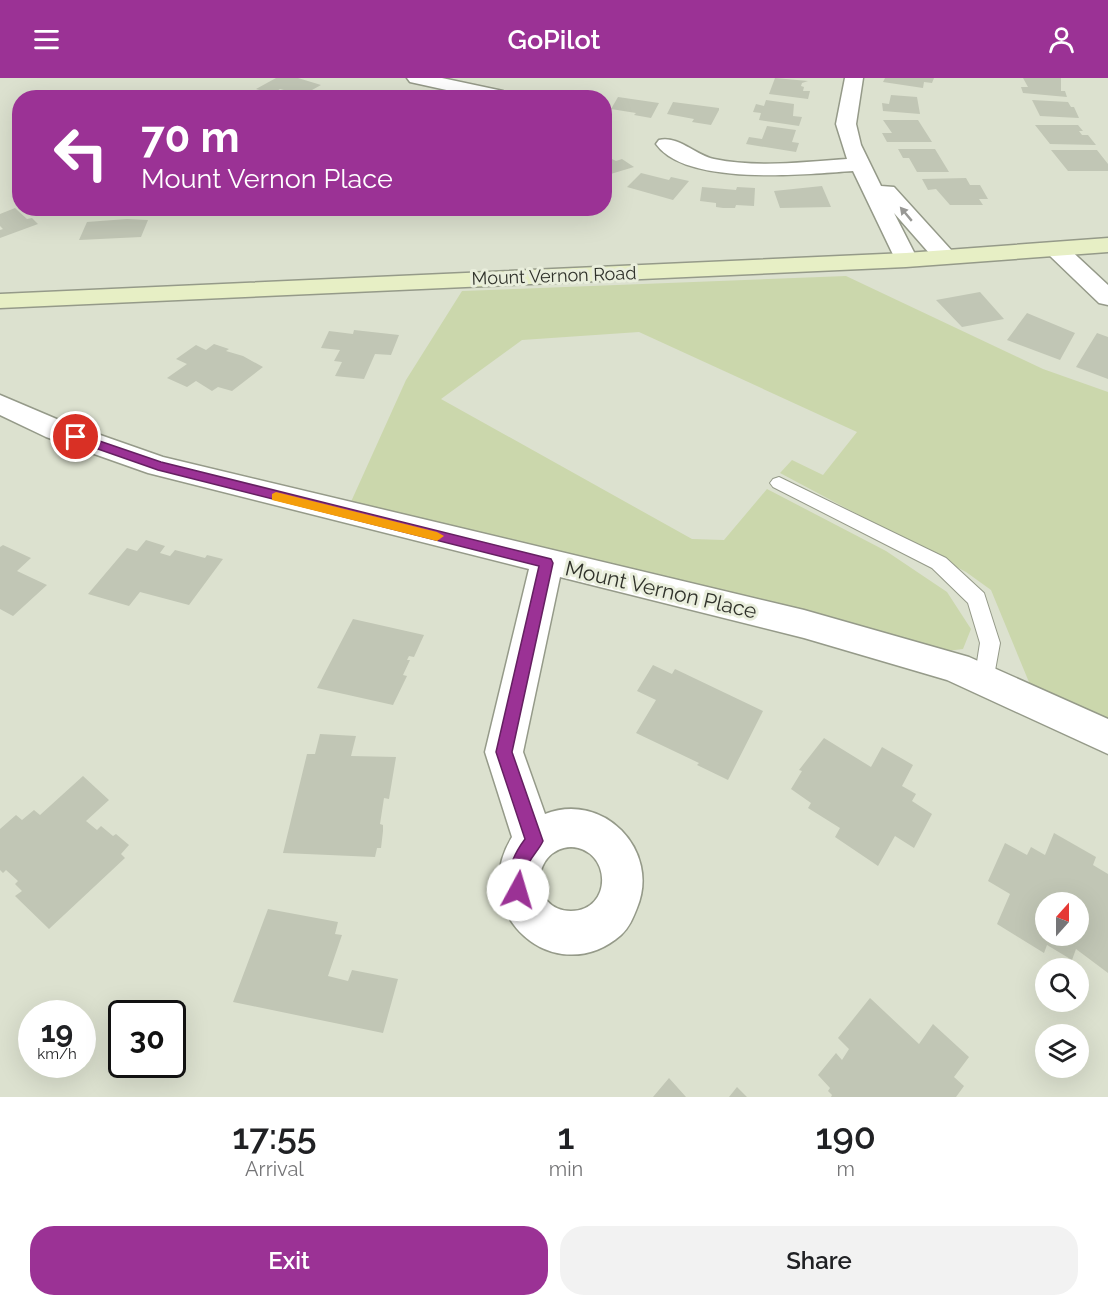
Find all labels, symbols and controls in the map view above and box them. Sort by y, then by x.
icon: menu [30,23,63,56]
icon: person [1045,23,1078,56]
text: GoPilot [508,24,600,55]
text: 70 m [141,113,240,162]
icon: left [42,114,120,192]
text: Mount Vernon Place [141,163,393,194]
one-way arrow [900,206,912,221]
street label: Mount Vernon Road [471,262,637,289]
pin [50,411,101,462]
icon: arrive [59,420,92,453]
street label: Mount Vernon Place [563,555,759,624]
position arrow [486,858,550,922]
north arrow [1035,892,1089,946]
map controls [1035,892,1089,1078]
button: search [1035,958,1089,1012]
speed limit sign: 30 [108,1000,186,1078]
text: 19 [41,1014,73,1049]
button: layers [1035,1024,1089,1078]
text: km/h [37,1045,77,1063]
text: 17:55 [232,1115,317,1157]
text: 1 [558,1115,575,1157]
text: 190 [816,1115,876,1157]
text: Arrival [245,1157,304,1181]
text: min [549,1157,583,1181]
text: m [836,1157,855,1181]
button: Exit [30,1226,548,1295]
button: Share [560,1226,1078,1295]

